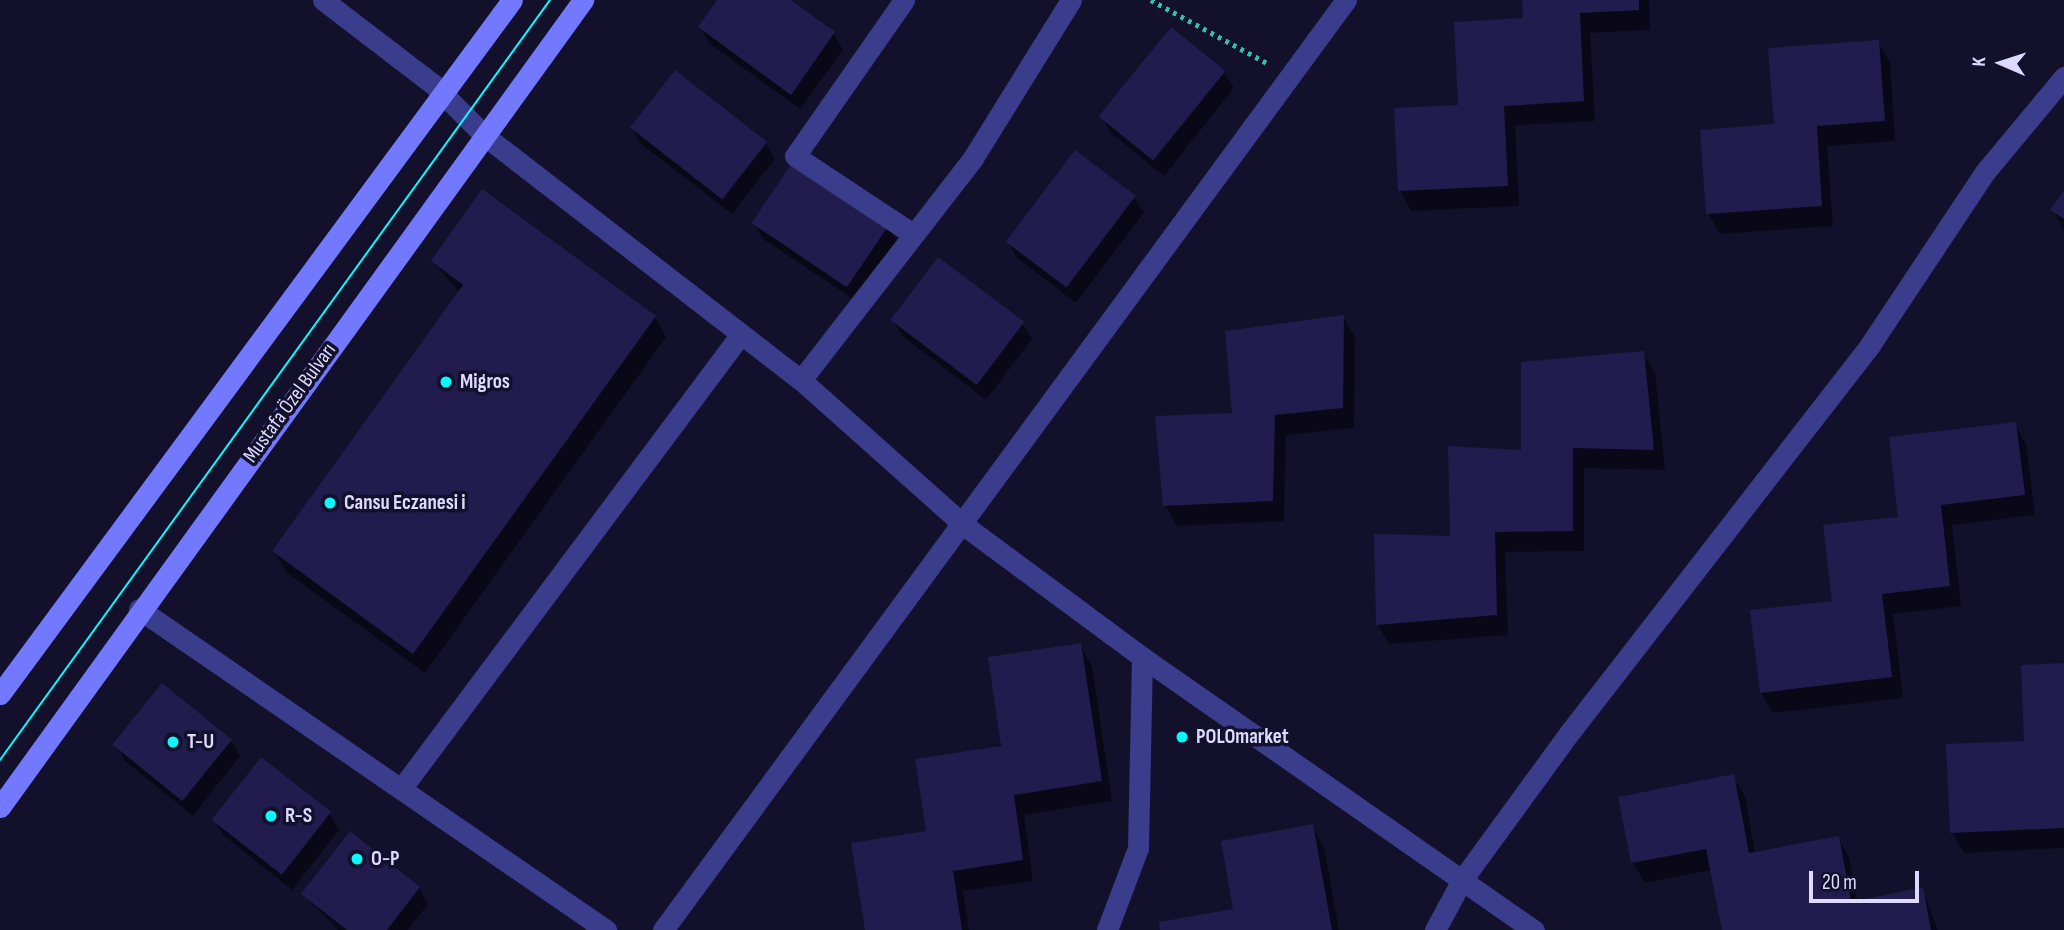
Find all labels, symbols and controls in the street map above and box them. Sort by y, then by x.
north arrow [1966,28,2036,98]
text: K [1968,57,1991,67]
street label: Mustafa Özel Bulvarı [238,338,342,468]
place label: Migros [460,369,510,395]
marker: Migros [438,374,454,390]
place label: Cansu Eczanesi i [344,490,466,516]
marker: Cansu Eczanesi i [322,495,338,511]
place label: POLOmarket [1196,724,1289,750]
place label: T-U [187,729,214,755]
marker: POLOmarket [1174,729,1190,745]
marker: T-U [165,734,181,750]
place label: R-S [285,803,312,829]
marker: R-S [263,808,279,824]
place label: O-P [371,846,399,872]
marker: O-P [349,851,365,867]
scale bar [1812,856,1922,900]
text: 20 m [1822,870,1857,895]

